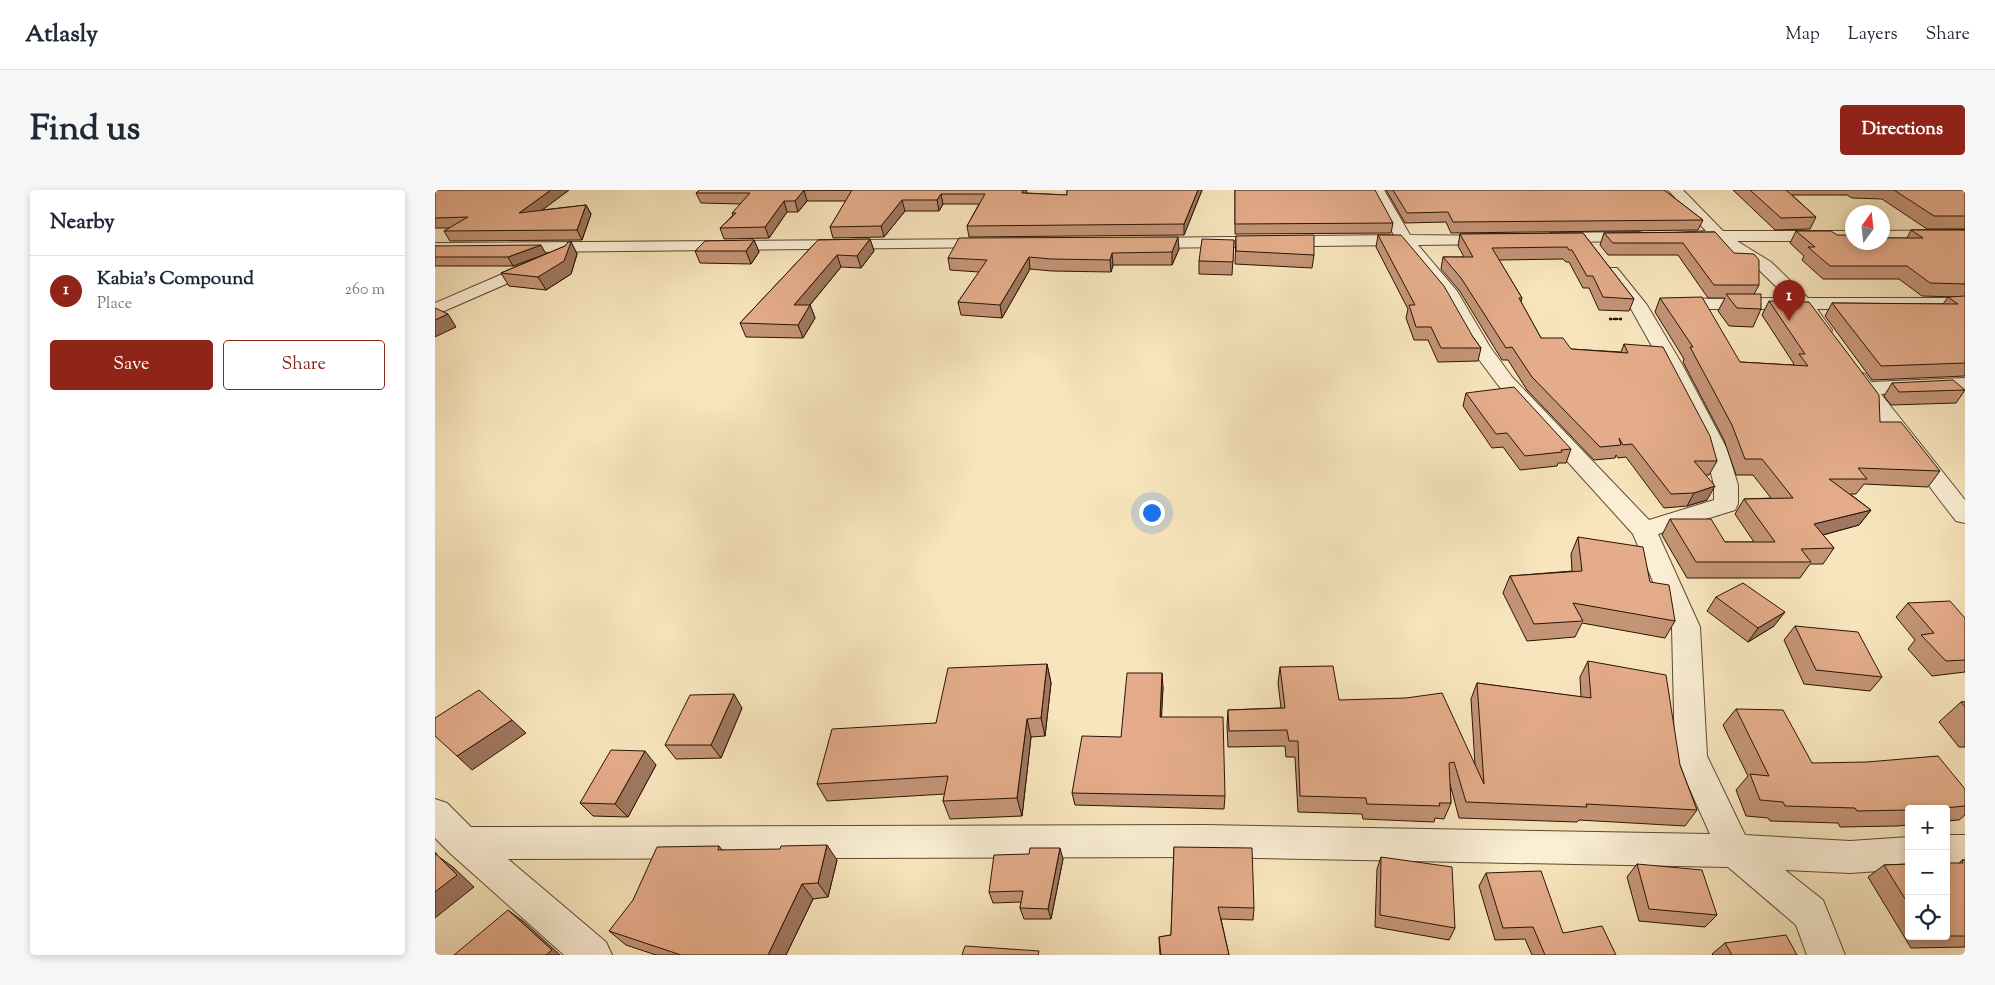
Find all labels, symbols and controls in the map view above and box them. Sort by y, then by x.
text: Atlasly [25,18,98,52]
text: Map [1785,22,1820,48]
text: Layers [1848,22,1898,48]
text: Share [1926,22,1970,48]
text: Find us [30,105,140,156]
button: Directions [1840,105,1965,155]
north arrow [1845,205,1890,250]
text: Nearby [50,208,115,238]
text: Kabia's Compound [97,266,254,293]
text: 1 [63,279,69,302]
text: 260 m [344,279,385,302]
pin: 1 [1773,280,1805,321]
text: Place [97,293,132,316]
button: Save [50,340,213,390]
button: Share [223,340,385,390]
your location [1139,500,1165,526]
map controls [1905,805,1950,940]
button: + [1905,805,1950,850]
button: − [1905,850,1950,895]
button: locate [1905,895,1950,940]

